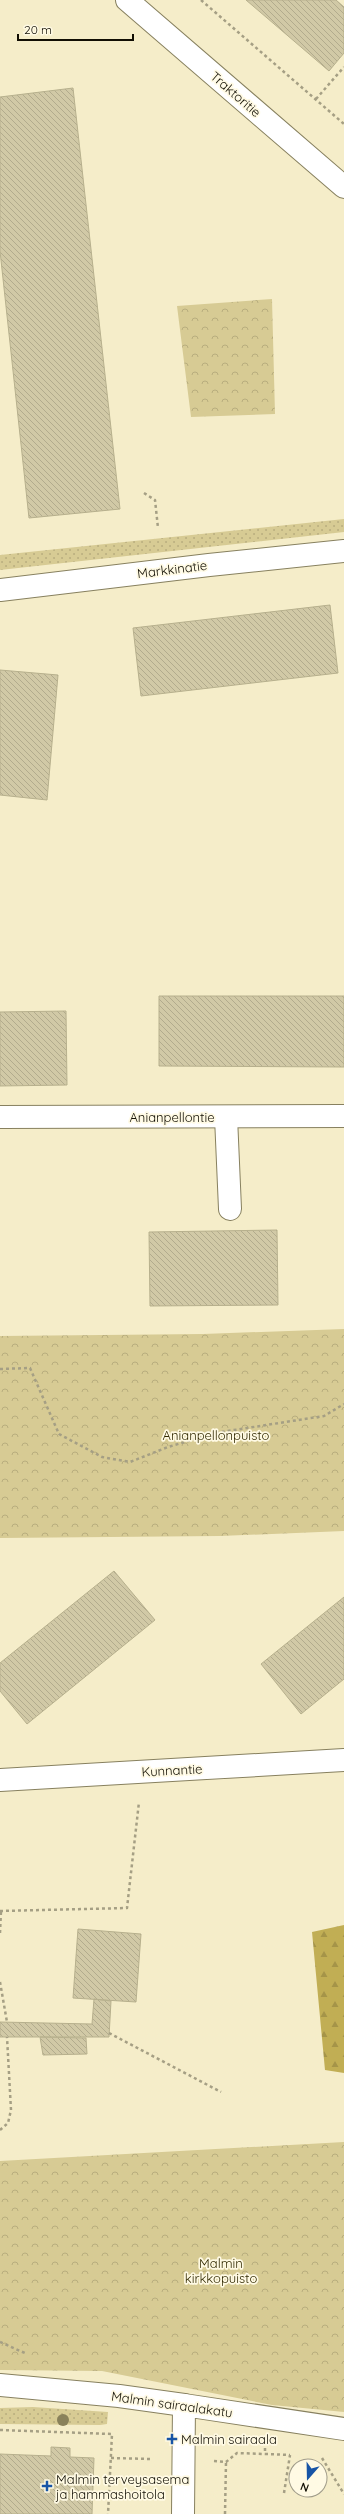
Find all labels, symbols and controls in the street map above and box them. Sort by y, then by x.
scale bar [18,16,133,42]
text: 20 m [24,22,52,37]
street label: Traktoritie [208,68,264,120]
street label: Markkinatie [136,557,208,581]
street label: Anianpellontie [129,1109,215,1125]
park label: Anianpellonpuisto [163,1427,270,1443]
street label: Kunnantie [141,1760,203,1780]
park label: Malmin kirkkopuisto [185,2255,257,2286]
street label: Malmin sairaalakatu [110,2388,234,2420]
place label: Malmin sairaala [181,2431,277,2447]
marker: Malmin sairaala [166,2433,178,2445]
north arrow [288,2458,328,2498]
place label: Malmin terveysasema ja hammashoitola [55,2471,189,2502]
text: N [298,2479,311,2495]
marker: Malmin terveysasema ja hammashoitola [41,2480,53,2492]

